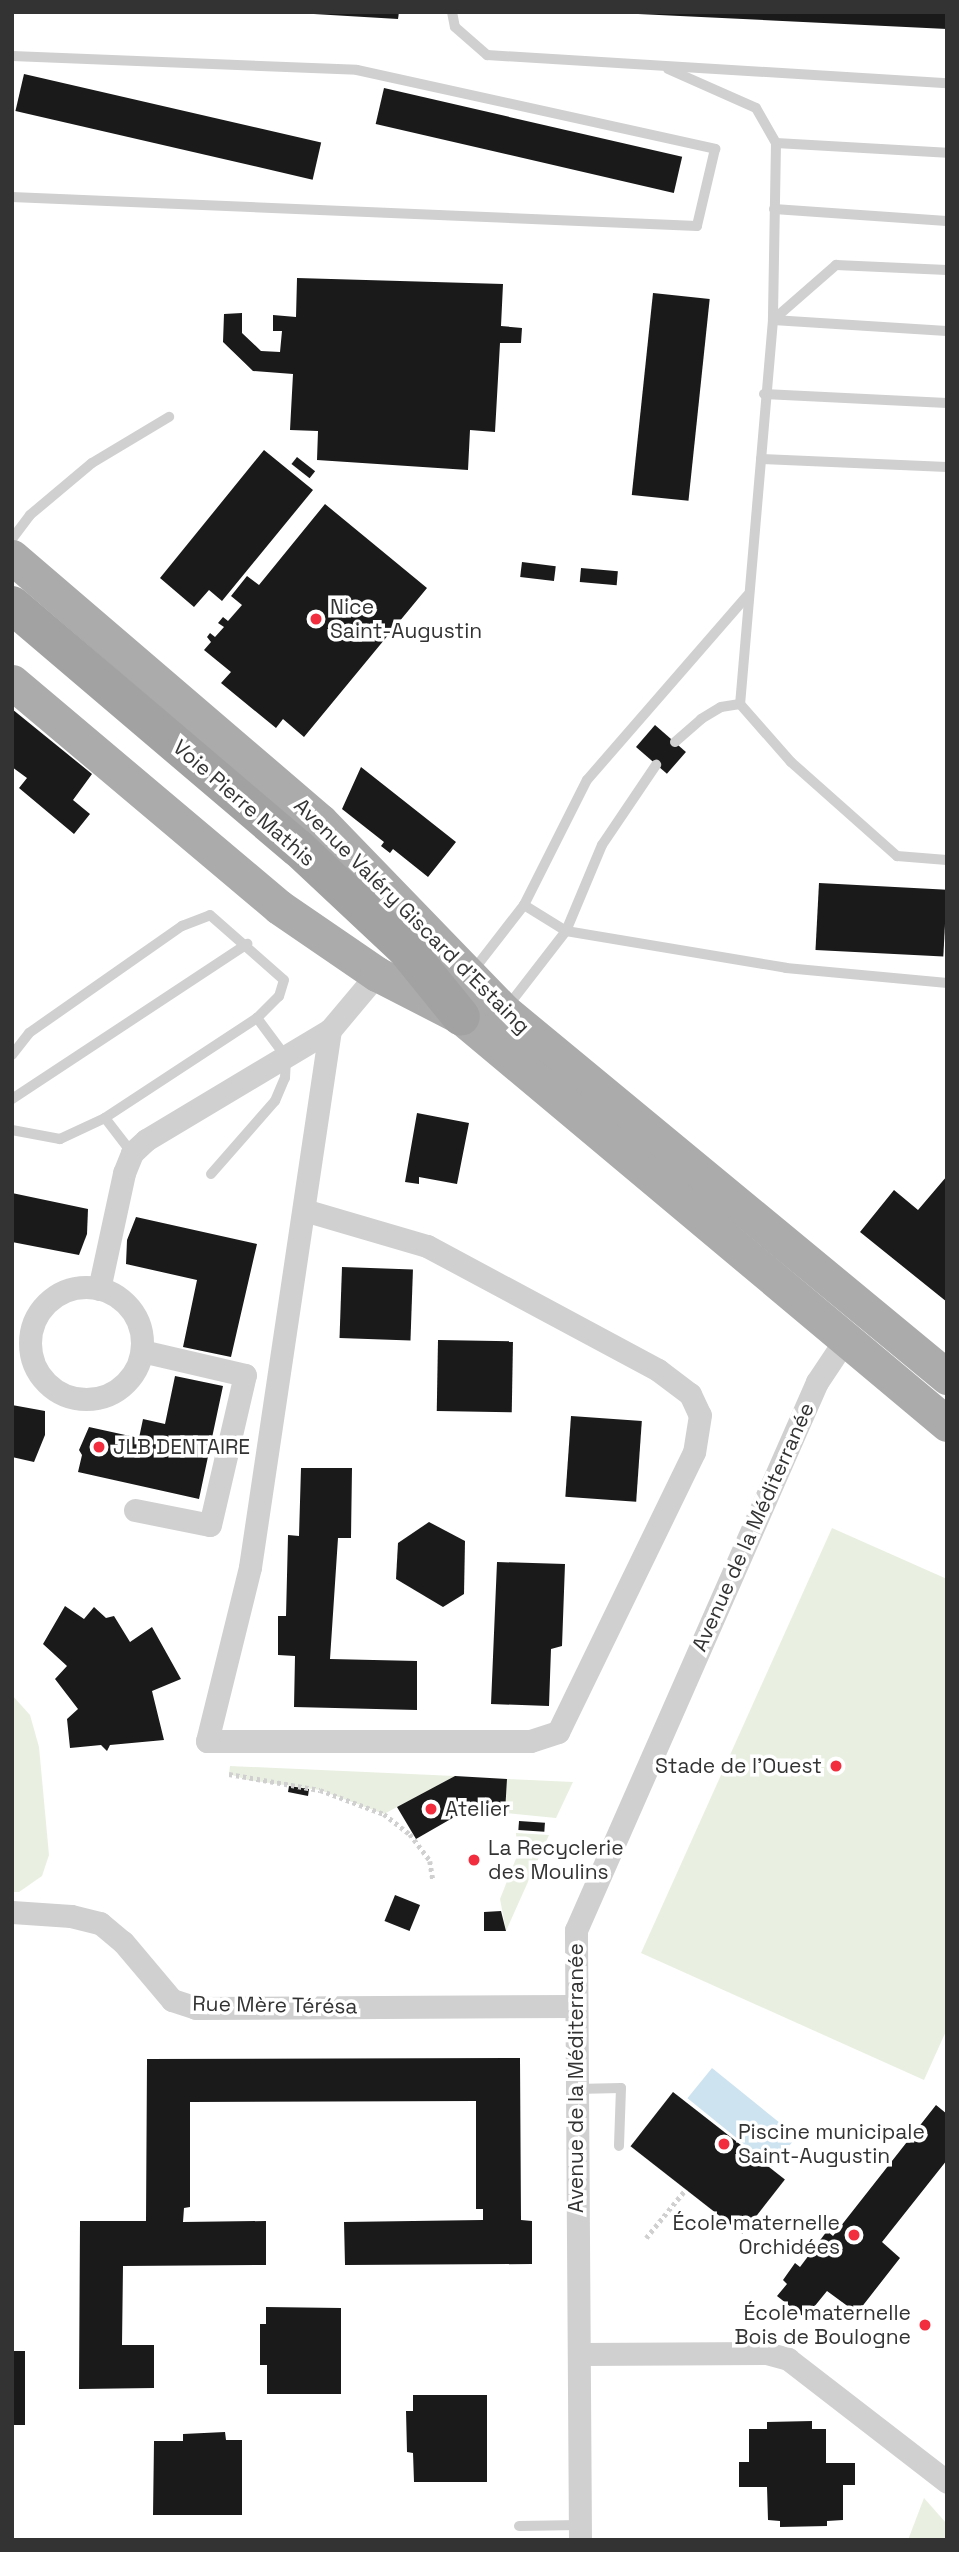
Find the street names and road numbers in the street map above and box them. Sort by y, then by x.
street label: Voie Pierre Mathis [168,734,320,872]
street label: Avenue Valéry Giscard d'Estaing [289,793,535,1039]
street label: Avenue de la Méditerranée [687,1399,819,1655]
street label: Avenue de la Méditerranée [563,1943,589,2213]
street label: Rue Mère Térésa [192,1991,358,2019]

